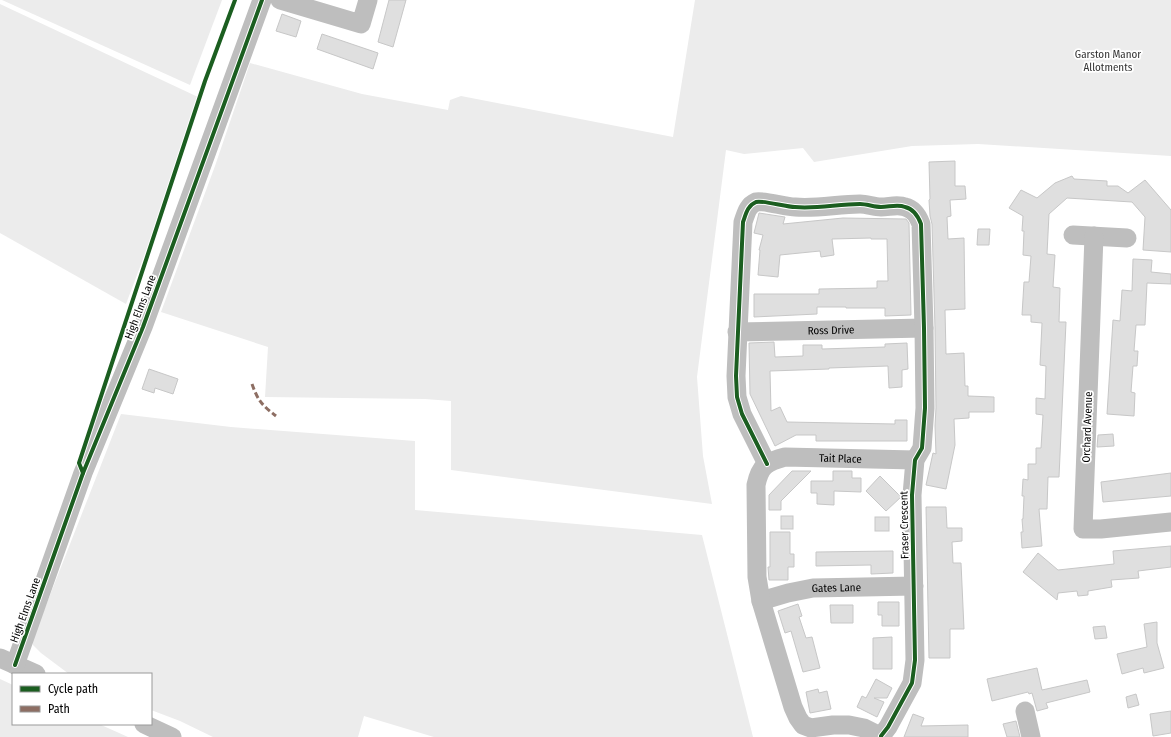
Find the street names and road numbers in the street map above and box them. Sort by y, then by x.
street label: High Elms Lane [122,273,159,341]
street label: Ross Drive [807,323,855,337]
street label: Orchard Avenue [1080,391,1095,463]
street label: Tait Place [819,452,862,466]
street label: Fraser Crescent [897,490,912,559]
street label: High Elms Lane [8,576,43,644]
street label: Gates Lane [812,581,861,595]

